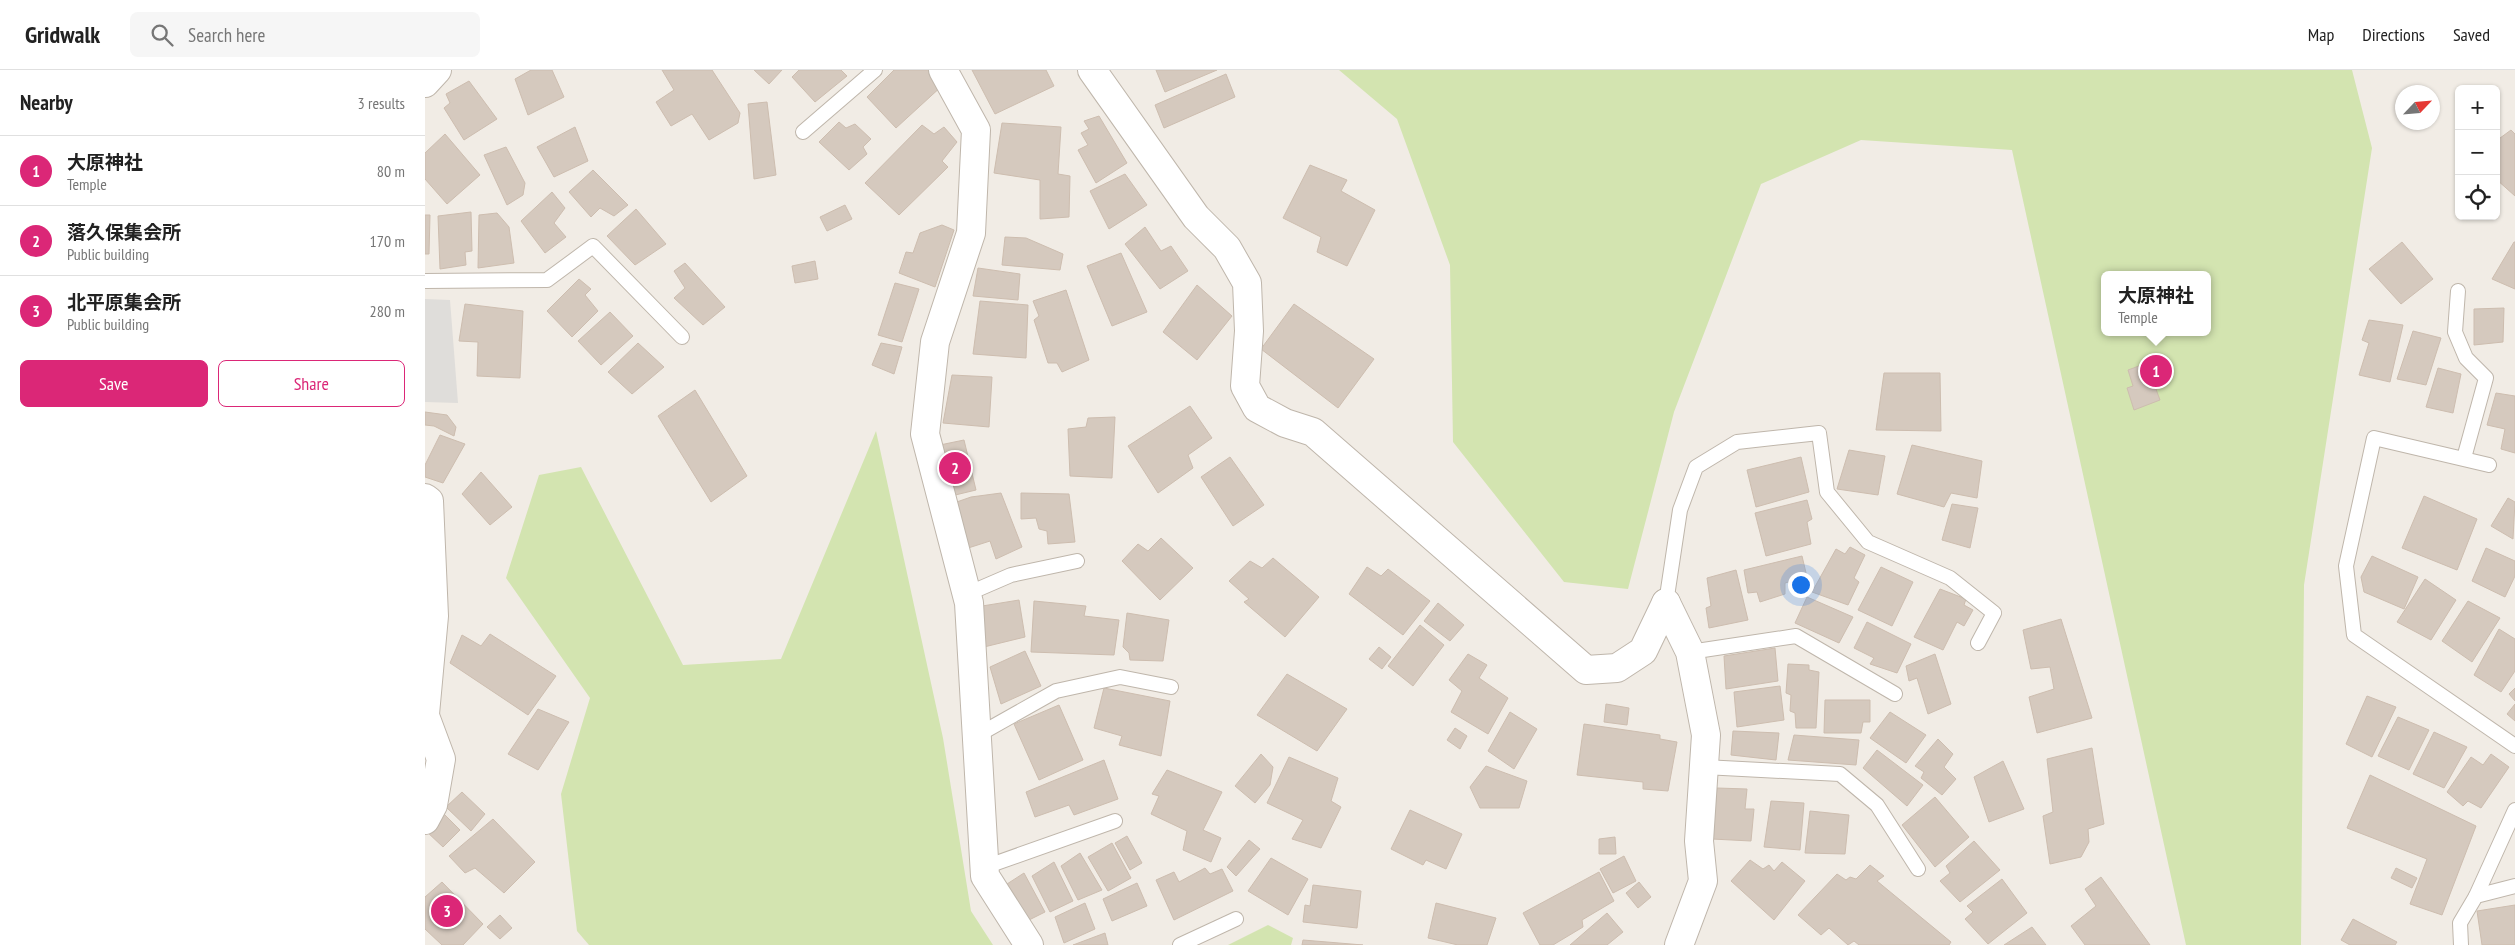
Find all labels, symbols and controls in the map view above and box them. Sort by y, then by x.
search box [130,12,480,57]
text: Gridwalk [25,19,100,50]
icon: search [148,21,176,49]
text: Search here [188,23,265,47]
text: Map [2308,23,2334,46]
text: Directions [2362,23,2425,46]
text: Saved [2453,23,2490,46]
north arrow [2395,85,2440,130]
map controls [2455,85,2500,220]
button: + [2455,85,2500,130]
text: Nearby [20,89,73,116]
text: 3 results [358,93,405,113]
button: − [2455,130,2500,175]
text: 大原神社 [67,150,143,174]
text: 1 [32,161,40,181]
text: 80 m [377,161,405,181]
text: Temple [67,174,107,194]
button: locate [2455,175,2500,220]
text: 落久保集会所 [67,220,181,244]
text: 2 [32,231,40,251]
text: 170 m [370,231,405,251]
text: Public building [67,244,149,264]
popup [2101,271,2211,336]
text: 大原神社 [2118,283,2194,307]
text: 北平原集会所 [67,290,181,314]
text: 3 [32,301,40,321]
text: 280 m [370,301,405,321]
text: Temple [2118,307,2158,327]
text: Public building [67,314,149,334]
pin: 1 [2140,352,2172,390]
button: Save [20,360,208,407]
button: Share [218,360,405,407]
pin: 2 [939,449,971,487]
your location [1788,572,1814,598]
pin: 3 [431,892,463,930]

